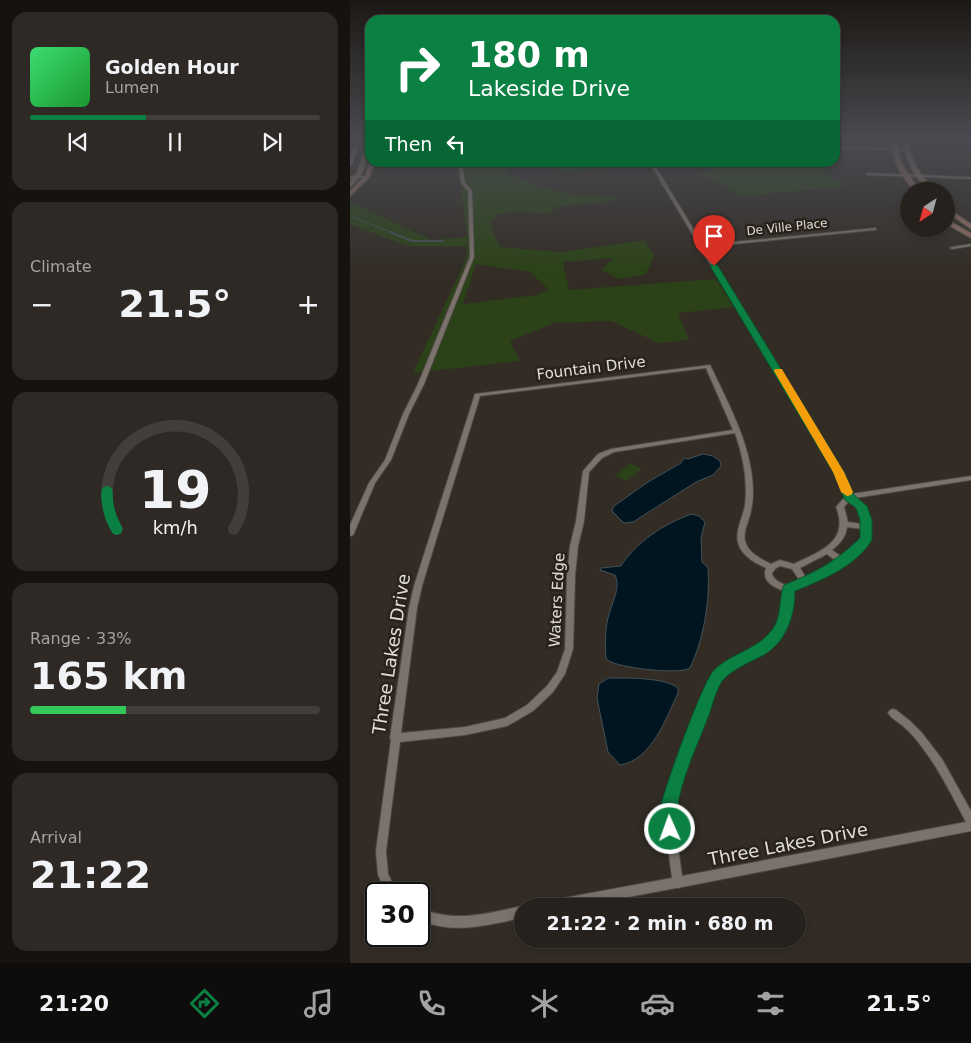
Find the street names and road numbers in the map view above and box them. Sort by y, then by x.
street label: De Ville Place [746,216,828,238]
street label: Fountain Drive [535,352,647,384]
street label: Waters Edge [546,552,568,648]
street label: Three Lakes Drive [368,572,414,737]
street label: Three Lakes Drive [705,818,870,870]

